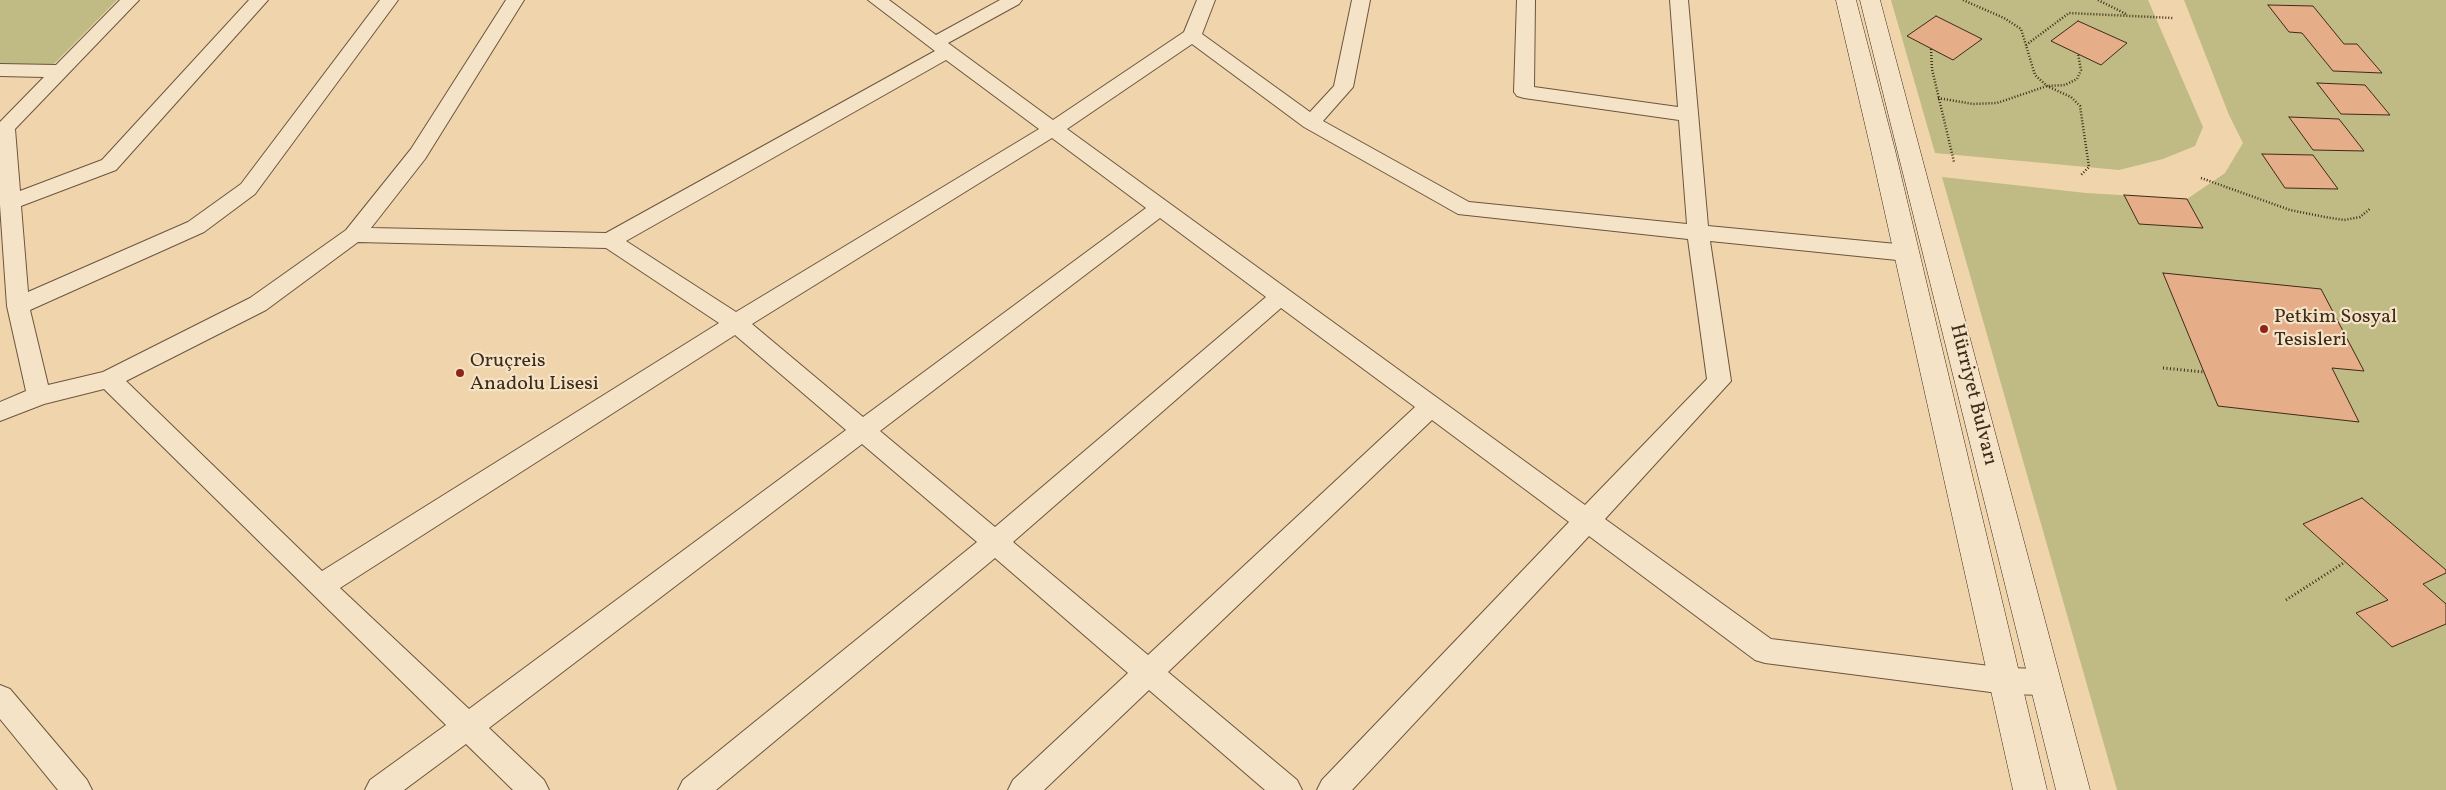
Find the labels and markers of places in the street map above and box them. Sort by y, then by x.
place label: Petkim Sosyal Tesisleri [2274,306,2397,353]
marker: Petkim Sosyal Tesisleri [2258,323,2270,335]
place label: Oruçreis Anadolu Lisesi [470,350,599,397]
marker: Oruçreis Anadolu Lisesi [454,367,466,379]

